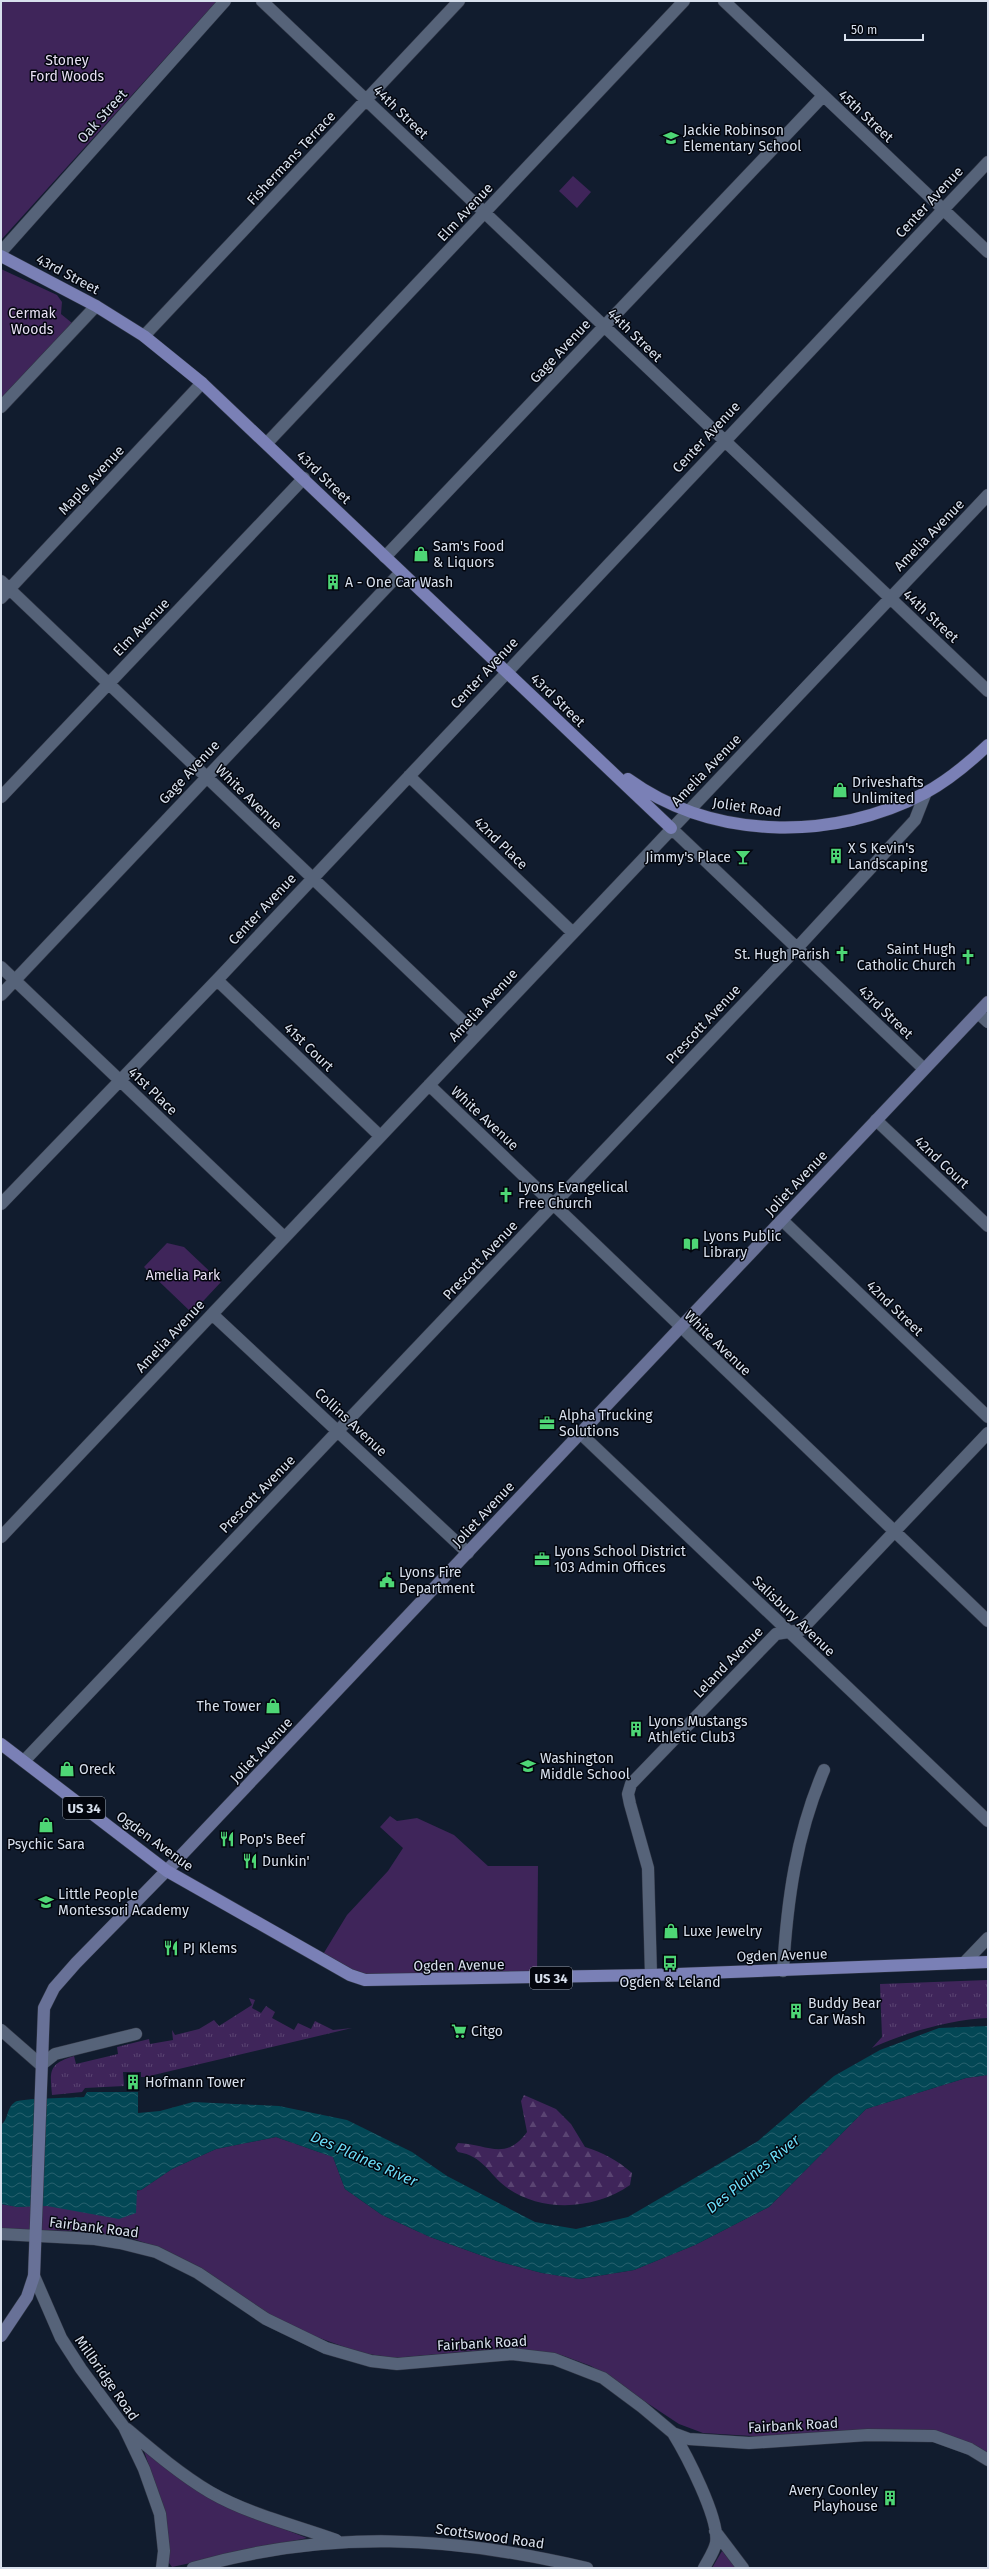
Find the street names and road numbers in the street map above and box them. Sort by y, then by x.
street label: 44th Street [370,82,432,143]
street label: Oak Street [74,85,131,147]
street label: 45th Street [835,87,897,147]
street label: Fishermans Terrace [243,108,339,209]
street label: Center Avenue [892,163,967,242]
street label: Elm Avenue [434,180,497,245]
street label: 43rd Street [33,251,103,299]
street label: 44th Street [604,305,666,366]
street label: Gage Avenue [526,316,594,387]
street label: Center Avenue [669,398,744,477]
street label: Maple Avenue [55,442,128,519]
street label: 43rd Street [293,447,355,508]
street label: Amelia Avenue [891,496,968,575]
street label: 44th Street [899,586,963,647]
street label: Elm Avenue [110,595,173,660]
street label: Center Avenue [447,634,522,713]
street label: 43rd Street [527,670,589,731]
street label: Amelia Avenue [668,731,745,810]
street label: Gage Avenue [155,737,223,808]
street label: White Avenue [212,761,286,833]
street label: Joliet Road [711,794,782,821]
street label: 42nd Place [470,814,531,873]
street label: Center Avenue [225,870,300,949]
street label: Amelia Avenue [445,965,521,1045]
street label: Prescott Avenue [662,981,744,1067]
street label: 43rd Street [855,982,917,1043]
street label: 41st Court [280,1020,338,1076]
street label: 41st Place [125,1064,181,1119]
street label: White Avenue [447,1083,522,1154]
street label: 42nd Court [911,1133,973,1193]
street label: Joliet Avenue [762,1147,831,1220]
street label: Prescott Avenue [439,1217,521,1303]
street label: 42nd Street [863,1277,927,1340]
street label: Amelia Avenue [132,1296,208,1376]
street label: White Avenue [681,1307,755,1379]
street label: Collins Avenue [311,1385,390,1460]
street label: Prescott Avenue [216,1452,299,1537]
street label: Joliet Avenue [449,1478,518,1551]
street label: Salisbury Avenue [749,1573,839,1660]
street label: Leland Avenue [690,1623,767,1702]
street label: Joliet Avenue [227,1714,296,1787]
road number: US 34 [63,1797,105,1819]
street label: Ogden Avenue [113,1808,197,1875]
street label: Ogden Avenue [736,1945,828,1966]
street label: Ogden Avenue [413,1956,505,1975]
road number: US 34 [530,1967,572,1989]
street label: Fairbank Road [48,2214,140,2241]
street label: Millbridge Road [71,2333,142,2424]
street label: Fairbank Road [437,2333,527,2354]
street label: Fairbank Road [748,2415,838,2436]
street label: Scottswood Road [435,2520,545,2553]

